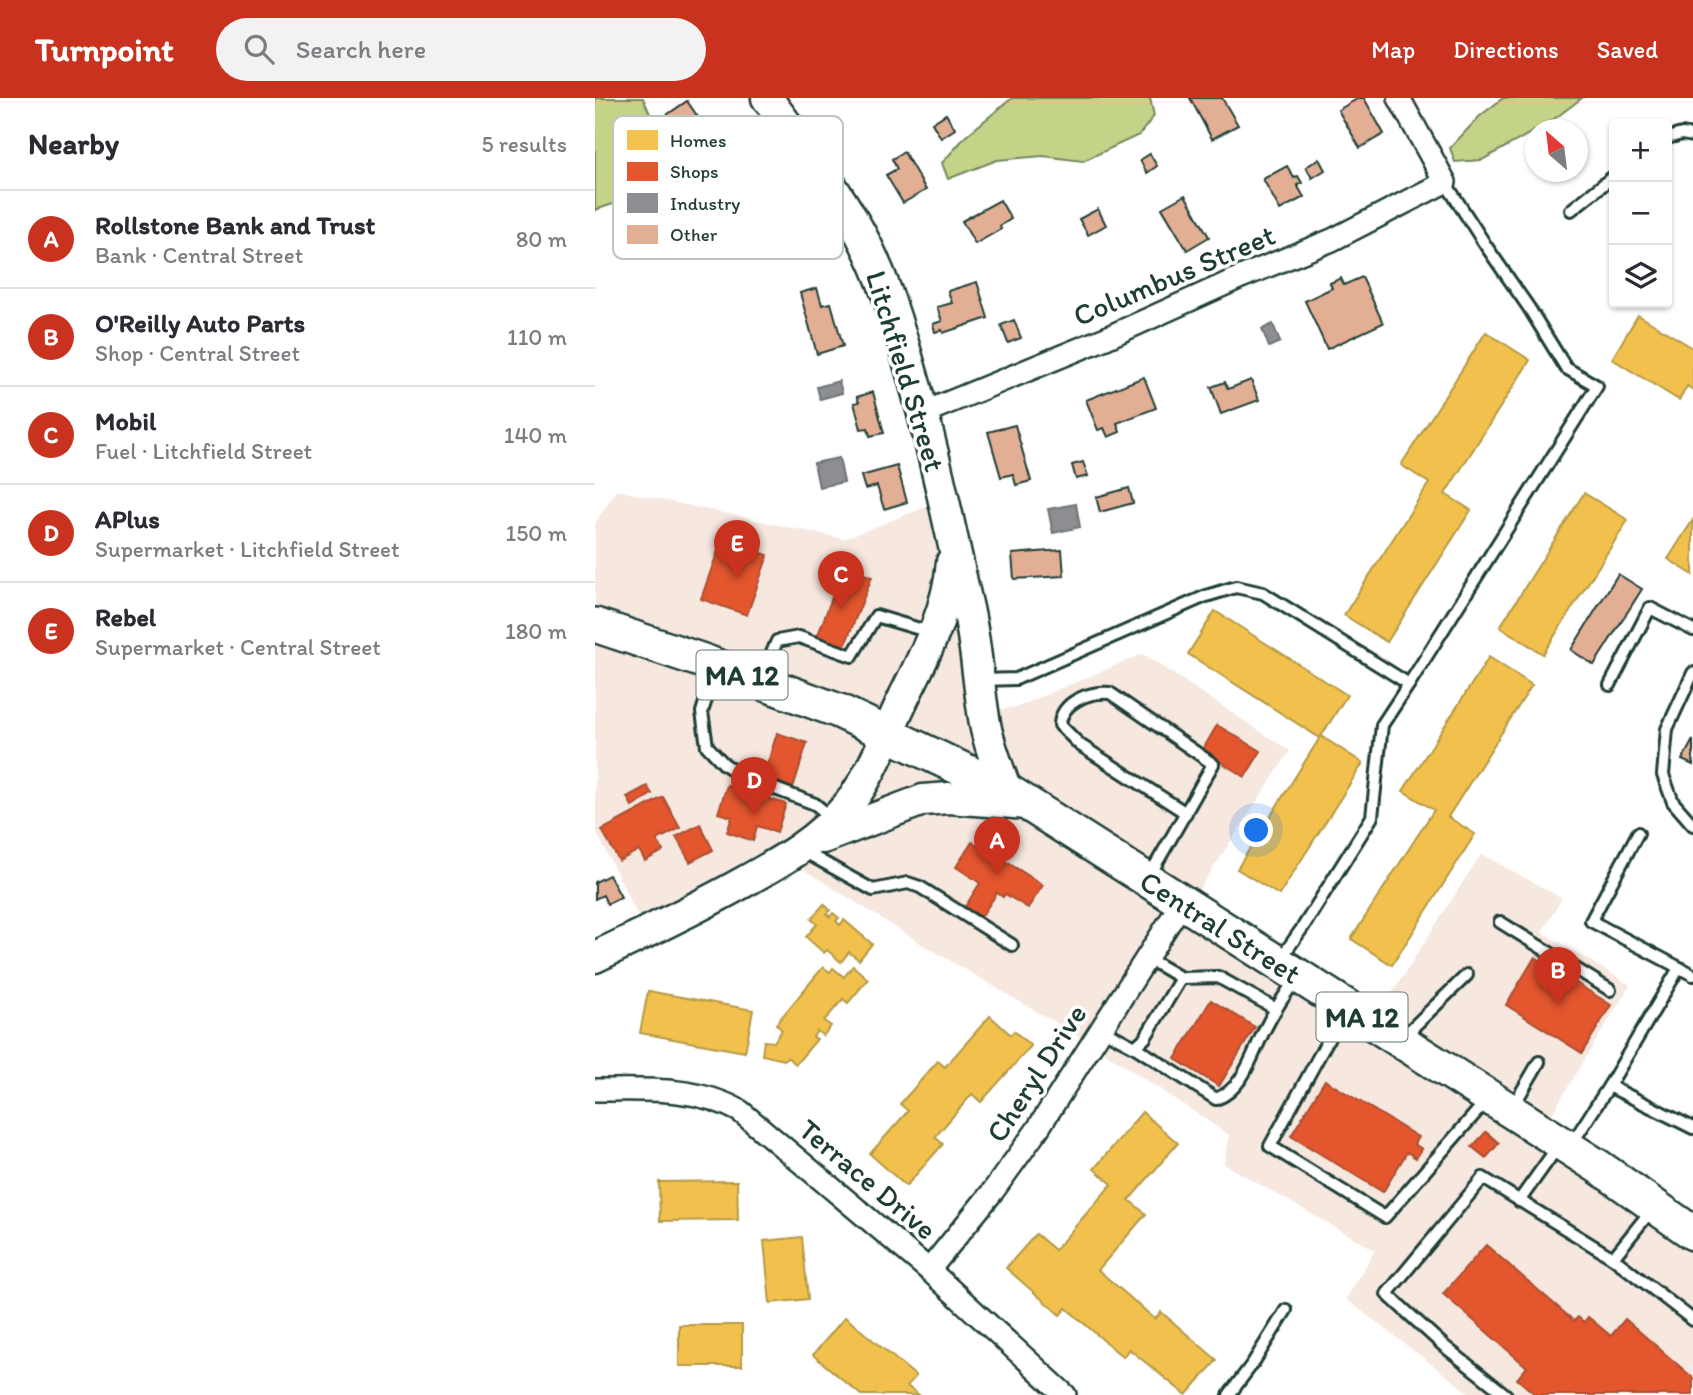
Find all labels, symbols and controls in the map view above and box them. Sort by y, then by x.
search box [216,18,706,81]
text: Turnpoint [35,30,174,69]
icon: search [240,30,278,68]
text: Search here [296,33,426,65]
text: Map [1371,35,1415,64]
text: Directions [1453,35,1559,64]
text: Saved [1597,35,1658,64]
legend [613,116,843,259]
north arrow [1525,119,1588,182]
map controls [1609,119,1672,308]
button: + [1609,119,1672,182]
text: Nearby [28,125,119,162]
text: Homes [670,129,726,152]
text: 5 results [481,130,567,158]
text: Shops [670,160,719,183]
button: − [1609,182,1672,245]
text: Industry [670,192,740,215]
text: Rollstone Bank and Trust [95,209,375,241]
street label: Columbus Street [1067,216,1281,334]
text: Other [670,223,718,246]
text: A [44,225,58,253]
text: 80 m [516,225,567,253]
text: Bank · Central Street [95,241,303,269]
button: layers [1609,245,1672,308]
street label: Litchfield Street [858,266,954,476]
text: O'Reilly Auto Parts [95,307,305,339]
text: B [44,323,58,351]
text: 110 m [507,323,567,351]
text: Shop · Central Street [95,339,300,367]
text: Mobil [95,405,156,437]
text: C [44,421,58,449]
text: 140 m [504,421,567,449]
text: Fuel · Litchfield Street [95,437,312,465]
text: APlus [95,503,160,535]
text: D [43,519,59,547]
text: 150 m [506,519,567,547]
pin: E [714,520,760,578]
text: Supermarket · Litchfield Street [95,535,400,563]
pin: C [818,551,864,609]
text: Rebel [95,601,156,633]
text: E [45,617,57,645]
text: 180 m [505,617,567,645]
text: Supermarket · Central Street [95,633,381,661]
road number: MA 12 [697,650,787,700]
pin: D [731,757,777,815]
your location [1239,813,1273,847]
pin: A [974,817,1020,875]
street label: Central Street [1133,862,1308,991]
pin: B [1535,947,1581,1005]
road number: MA 12 [1317,992,1407,1042]
street label: Cheryl Drive [978,997,1094,1149]
street label: Terrace Drive [791,1111,945,1247]

